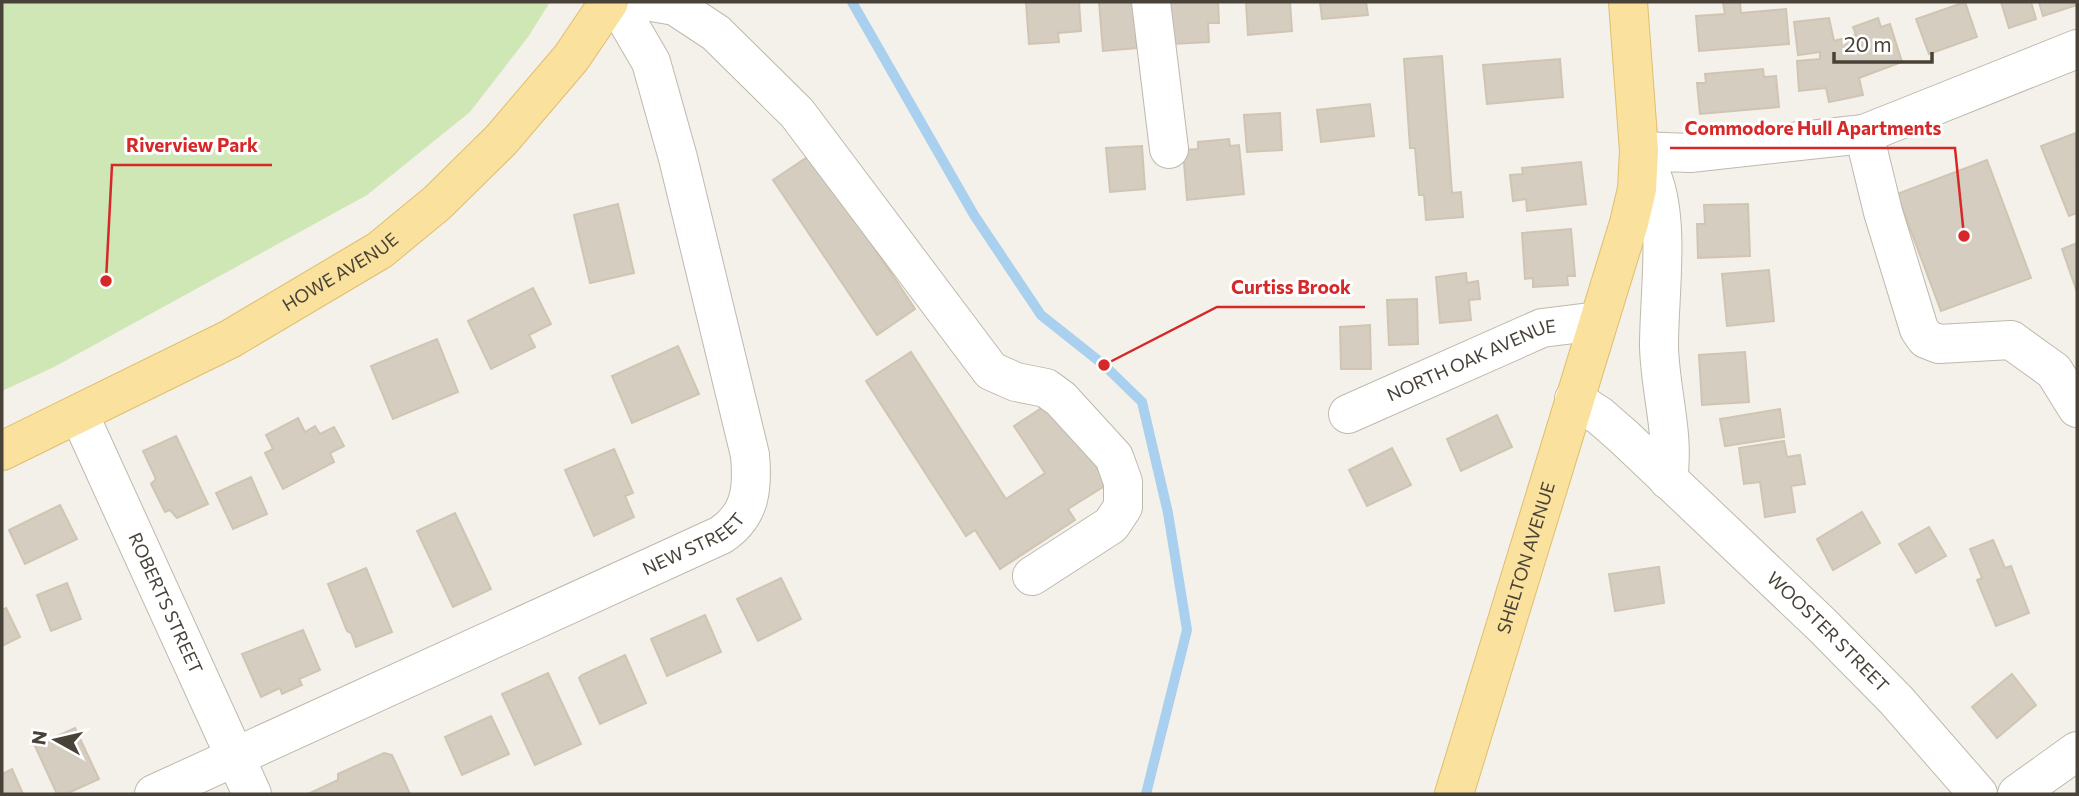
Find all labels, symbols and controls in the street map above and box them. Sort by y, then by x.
scale bar [1834,21,1932,65]
text: 20 m [1844,31,1892,56]
callout: Commodore Hull Apartments [1670,108,1955,148]
text: Commodore Hull Apartments [1685,116,1942,139]
callout: Riverview Park [112,125,272,165]
text: Riverview Park [126,133,258,156]
street label: HOWE AVENUE [278,228,402,315]
callout: Curtiss Brook [1217,267,1365,307]
text: Curtiss Brook [1231,275,1351,298]
street label: NORTH OAK AVENUE [1383,314,1557,405]
street label: SHELTON AVENUE [1492,479,1559,636]
street label: NEW STREET [639,508,749,579]
street label: ROBERTS STREET [124,529,208,677]
street label: WOOSTER STREET [1763,567,1894,696]
north arrow [21,705,91,775]
text: N [26,729,51,746]

